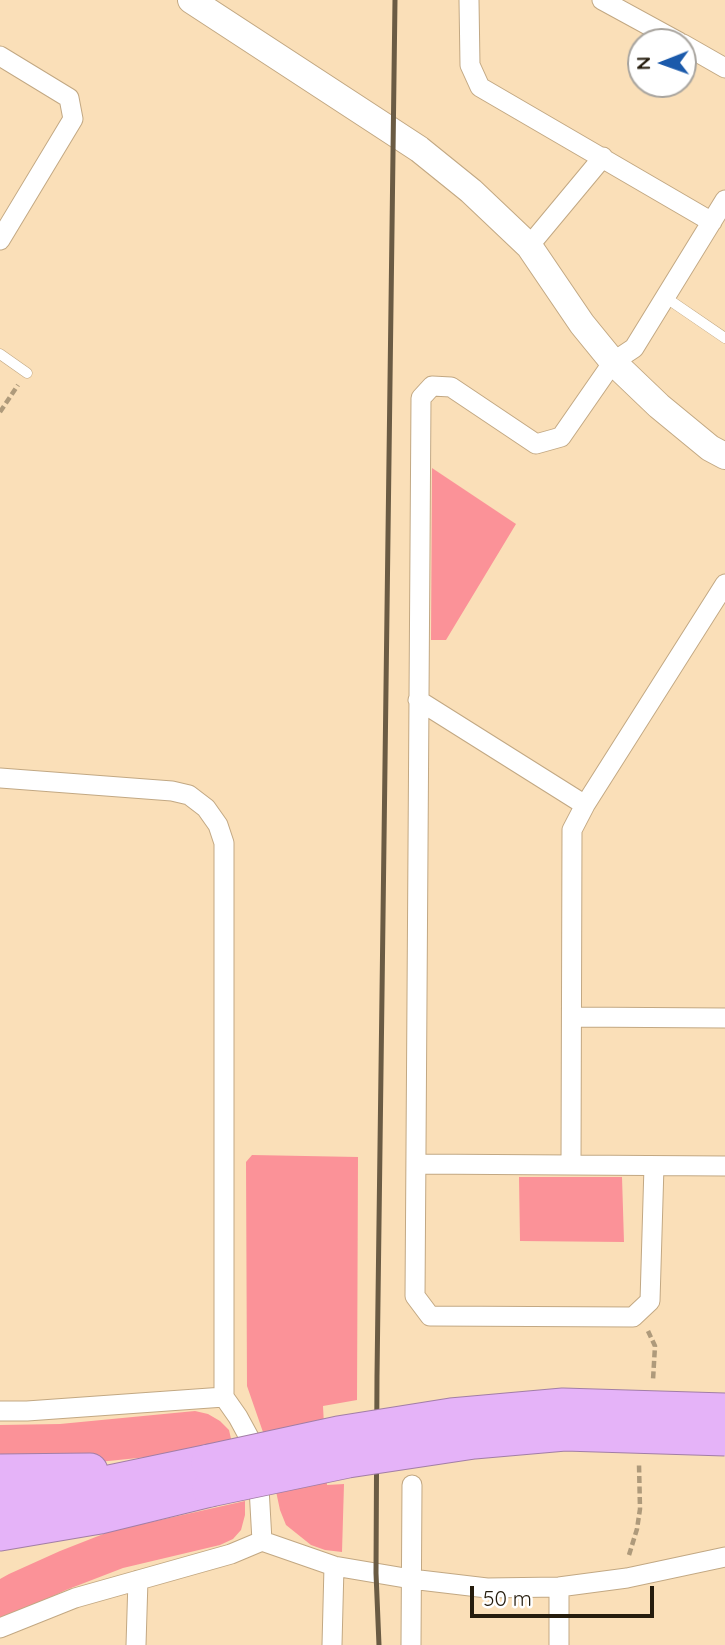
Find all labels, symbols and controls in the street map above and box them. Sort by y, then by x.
north arrow [627,28,697,98]
text: N [631,56,655,71]
scale bar [473,1572,657,1616]
text: 50 m [483,1585,532,1611]

